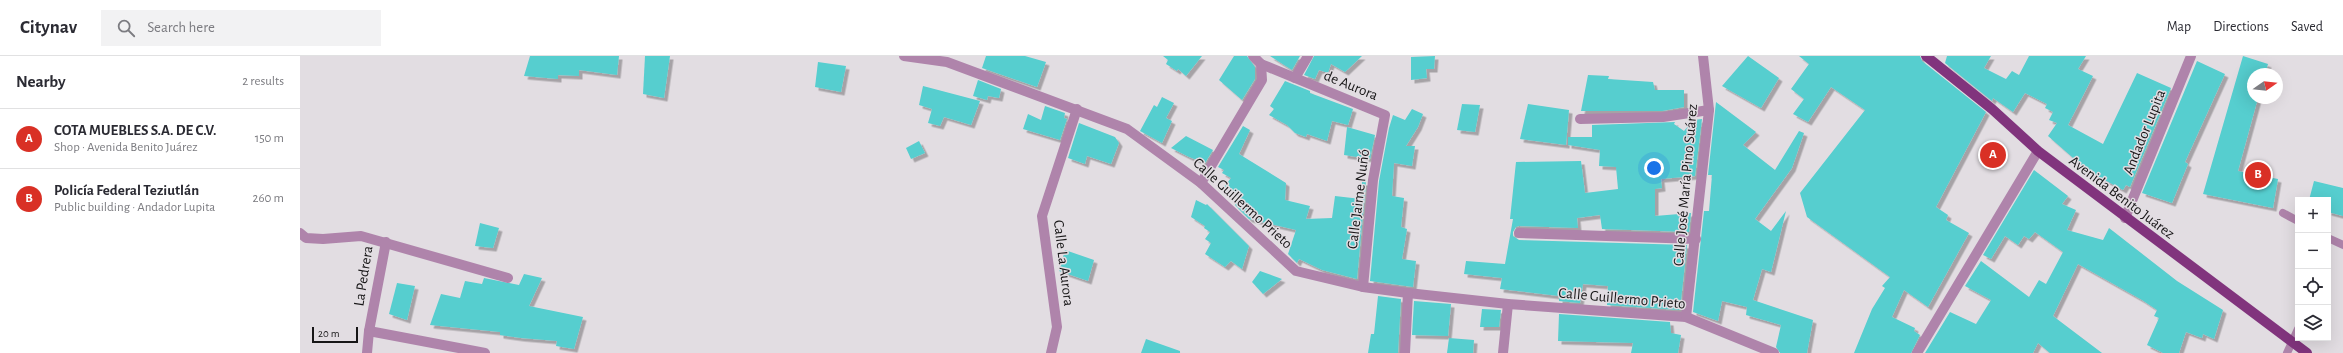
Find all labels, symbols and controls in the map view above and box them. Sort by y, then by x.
search box [101,10,381,46]
icon: search [115,17,137,39]
text: Citynav [20,18,77,37]
text: Search here [147,20,215,35]
text: Map [2167,20,2191,34]
text: Directions [2213,20,2269,34]
text: Saved [2291,20,2323,34]
street label: de Aurora [1322,68,1380,103]
north arrow [2247,68,2283,104]
text: Nearby [16,73,66,90]
text: 2 results [242,75,284,88]
street label: Andador Lupita [2121,88,2168,177]
street label: Calle José María Pino Suárez [1671,103,1700,267]
text: COTA MUEBLES S.A. DE C.V. [54,123,216,138]
text: A [25,132,33,145]
text: 150 m [255,132,284,145]
pin: A [1980,140,2006,170]
text: Shop · Avenida Benito Juárez [54,141,197,154]
street label: Calle Jaime Nuñó [1345,148,1372,250]
street label: Avenida Benito Juárez [2066,153,2177,242]
street label: Calle Guillermo Prieto [1190,155,1295,252]
your location [1644,158,1664,178]
pin: B [2245,160,2271,190]
text: Policía Federal Teziutlán [54,183,199,198]
text: B [25,192,33,205]
text: 260 m [253,192,284,205]
map controls [2295,197,2331,341]
button: + [2295,197,2331,233]
text: Public building · Andador Lupita [54,201,215,214]
street label: Calle La Aurora [1051,219,1076,307]
button: − [2295,233,2331,269]
street label: La Pedrera [351,245,376,307]
button: locate [2295,269,2331,305]
street label: Calle Guillermo Prieto [1558,285,1686,312]
button: layers [2295,305,2331,341]
scale bar [312,325,358,344]
text: 20 m [318,328,339,339]

